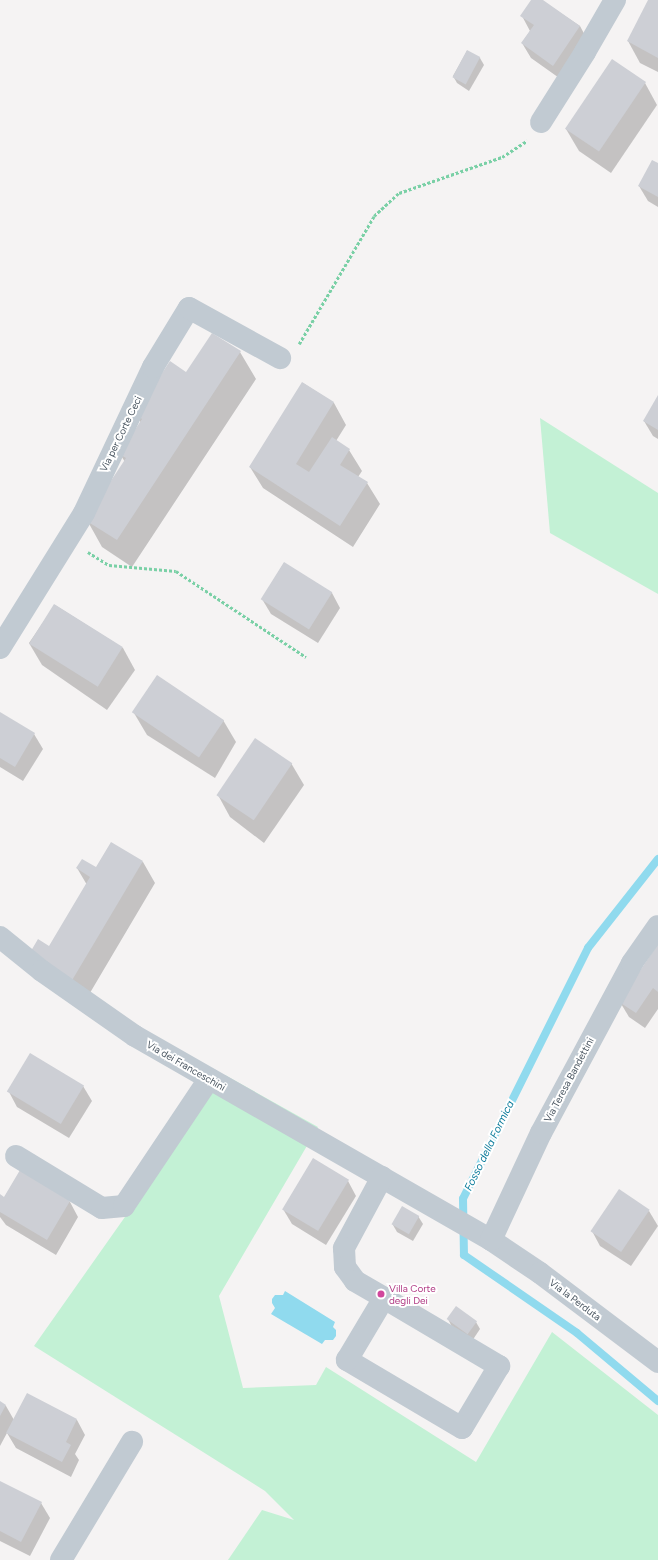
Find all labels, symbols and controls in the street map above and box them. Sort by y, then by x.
street label: Via per Corte Ceci [98,394,144,474]
street label: Via Teresa Bandettini [542,1036,596,1124]
street label: Via dei Franceschini [144,1039,228,1093]
water label: Fosso della Formica [462,1099,518,1193]
street label: Via la Perduta [547,1277,603,1323]
place label: Villa Corte degli Dei [389,1282,436,1306]
marker: Villa Corte degli Dei [376,1289,386,1299]

